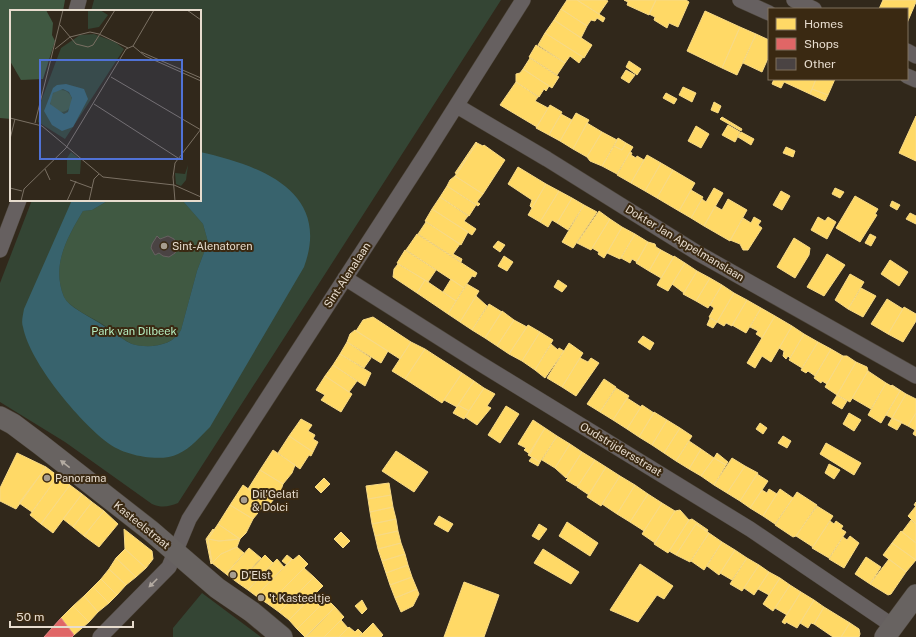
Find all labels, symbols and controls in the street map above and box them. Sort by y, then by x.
legend [768,8,908,80]
inset map [10,10,201,201]
text: Homes [804,17,843,31]
text: Shops [804,37,839,51]
text: Other [804,57,836,71]
street label: Dokter Jan Appelmanslaan [624,203,746,283]
place label: Sint-Alenatoren [172,240,253,252]
street label: Sint-Alenalaan [321,240,373,310]
marker: Sint-Alenatoren [159,241,169,251]
park label: Park van Dilbeek [91,325,177,337]
street label: Oudstrijdersstraat [578,420,664,478]
one-way arrow [60,459,71,468]
place label: Panorama [55,472,106,484]
marker: Panorama [42,473,52,483]
place label: Dil'Gelati & Dolci [252,488,298,513]
marker: Dil'Gelati & Dolci [239,495,249,505]
street label: Kasteelstraat [112,499,172,551]
place label: D'Elst [241,569,271,581]
marker: D'Elst [228,570,238,580]
one-way arrow [148,578,158,588]
place label: 't Kasteeltje [269,592,330,604]
marker: 't Kasteeltje [256,593,266,603]
scale bar [10,603,133,629]
text: 50 m [16,610,44,624]

